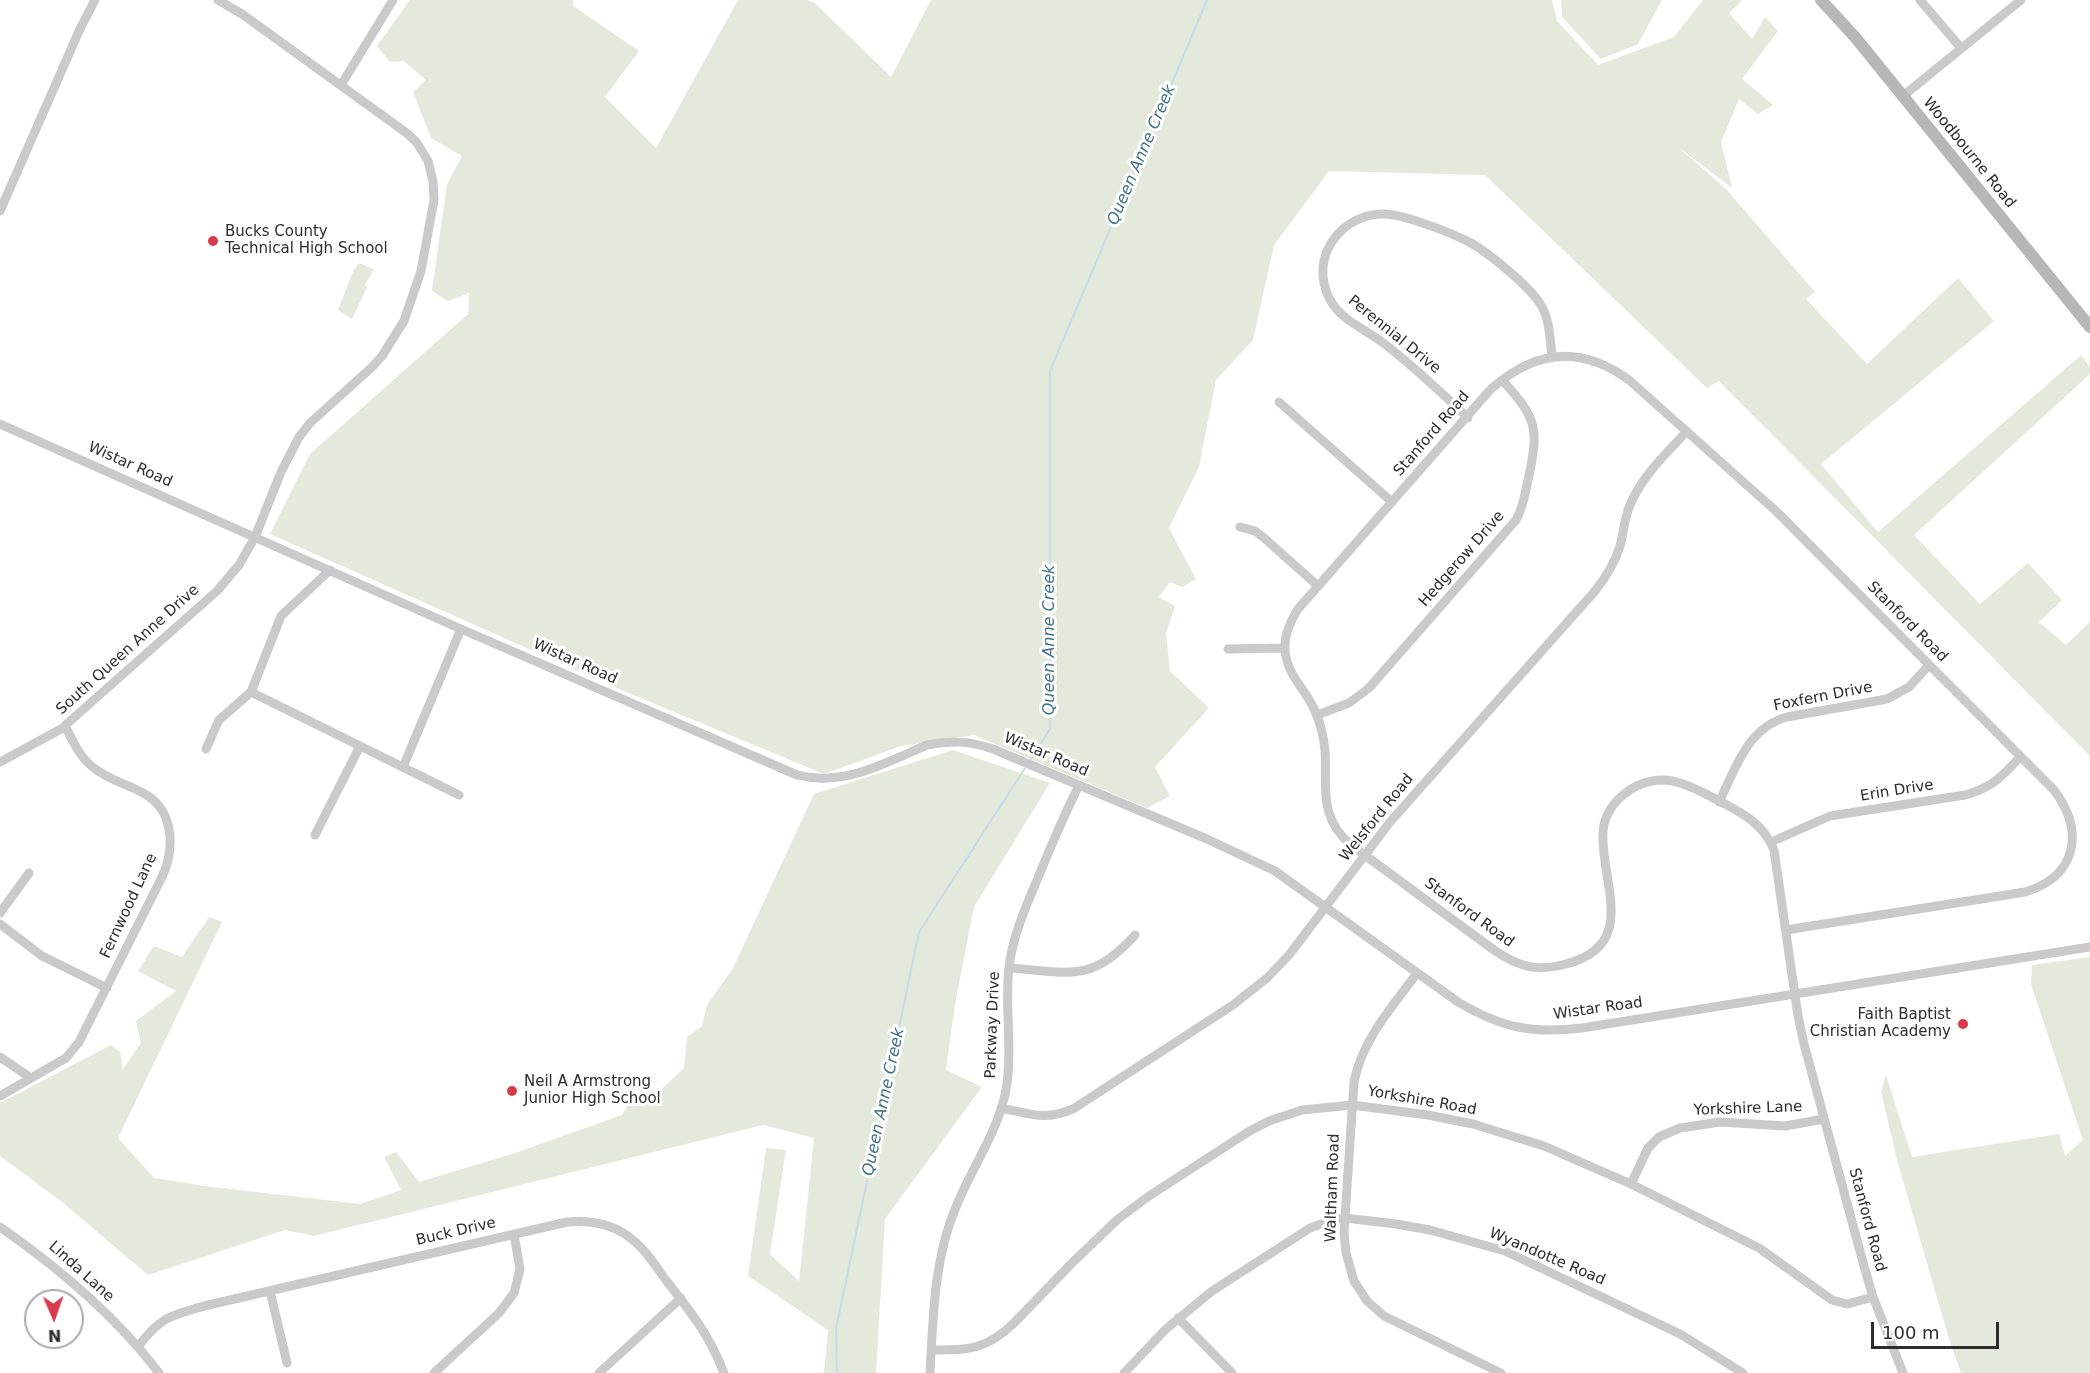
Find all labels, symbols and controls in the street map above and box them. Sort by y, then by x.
water label: Queen Anne Creek [1104,82,1180,228]
street label: Woodbourne Road [1919,94,2019,212]
place label: Bucks County Technical High School [225,223,388,258]
marker: Bucks County Technical High School [206,234,220,248]
street label: Perennial Drive [1344,292,1444,378]
street label: Stanford Road [1390,388,1474,480]
street label: Wistar Road [85,438,175,492]
street label: Hedgerow Drive [1416,508,1508,610]
water label: Queen Anne Creek [1040,565,1060,715]
street label: Stanford Road [1863,578,1951,666]
street label: South Queen Anne Drive [53,581,203,719]
street label: Wistar Road [530,635,620,689]
street label: Foxfern Drive [1772,679,1874,715]
street label: Wistar Road [1001,729,1091,781]
street label: Welsford Road [1336,771,1418,865]
street label: Erin Drive [1859,776,1935,806]
street label: Fernwood Lane [97,851,161,961]
street label: Stanford Road [1421,874,1517,952]
street label: Parkway Drive [982,971,1004,1079]
street label: Wistar Road [1552,994,1644,1024]
place label: Faith Baptist Christian Academy [1810,1006,1951,1041]
marker: Faith Baptist Christian Academy [1956,1017,1970,1031]
water label: Queen Anne Creek [859,1026,909,1178]
place label: Neil A Armstrong Junior High School [524,1073,661,1108]
street label: Yorkshire Road [1366,1083,1478,1119]
marker: Neil A Armstrong Junior High School [505,1084,519,1098]
street label: Yorkshire Lane [1693,1098,1803,1120]
street label: Waltham Road [1322,1133,1344,1243]
street label: Stanford Road [1845,1166,1889,1274]
street label: Buck Drive [414,1214,498,1250]
street label: Wyandotte Road [1486,1224,1608,1290]
street label: Linda Lane [45,1238,117,1306]
north arrow [24,1289,84,1349]
scale bar [1874,1310,2002,1348]
text: 100 m [1882,1322,1940,1343]
text: N [48,1326,62,1345]

